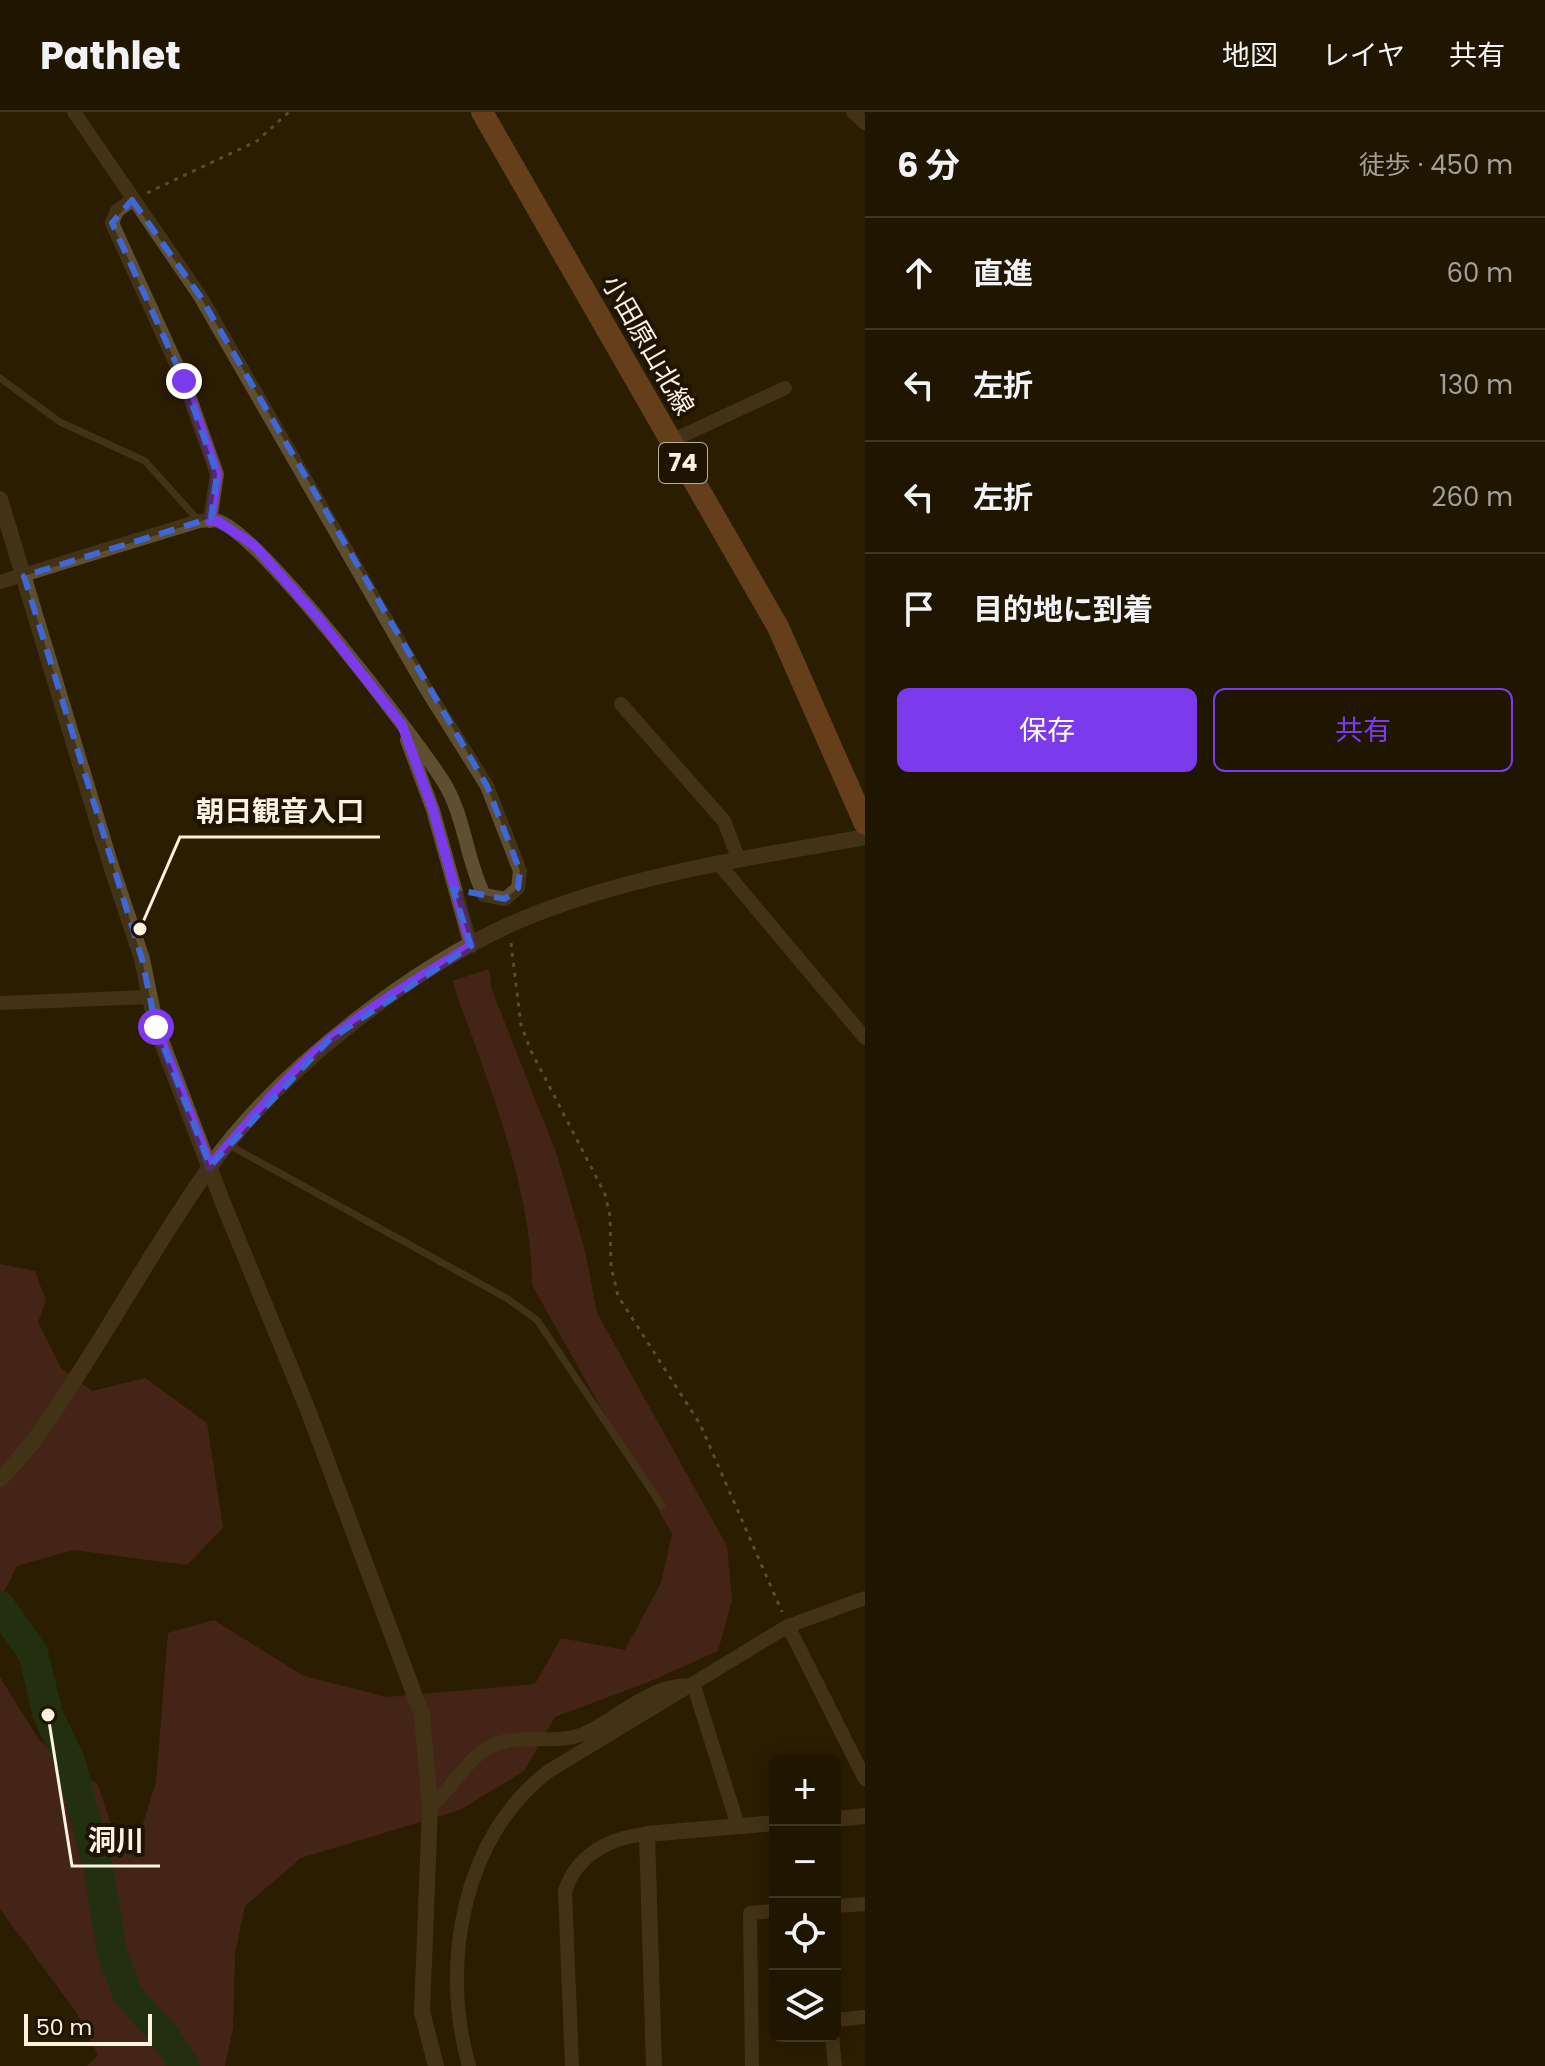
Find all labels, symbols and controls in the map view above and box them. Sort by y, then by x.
text: Pathlet [40,29,181,82]
text: 地図 [1222,36,1278,75]
text: レイヤ [1322,36,1405,75]
text: 共有 [1449,36,1505,75]
text: 6 分 [897,141,960,189]
text: 徒歩 · 450 m [1359,147,1513,183]
icon: ahead [897,251,941,295]
text: 直進 [973,252,1033,295]
text: 60 m [1446,255,1513,291]
street label: 小田原山北線 [593,268,703,422]
route end [166,363,202,399]
icon: left [897,363,941,407]
text: 左折 [973,364,1033,407]
text: 130 m [1439,367,1513,403]
road number: 74 [659,443,707,483]
icon: left [897,475,941,519]
text: 左折 [973,476,1033,519]
text: 260 m [1431,479,1513,515]
icon: arrive [897,587,941,631]
text: 目的地に到着 [973,588,1153,631]
button: 保存 [897,688,1197,772]
button: 共有 [1213,688,1513,772]
callout: 朝日観音入口 [180,785,380,837]
text: 朝日観音入口 [196,792,364,831]
route start [138,1009,174,1045]
map controls [769,1754,841,2042]
button: + [769,1754,841,1826]
callout: 洞川 [72,1814,160,1866]
text: 洞川 [88,1821,144,1860]
button: − [769,1826,841,1898]
button: locate [769,1898,841,1970]
button: layers [769,1970,841,2042]
scale bar [24,2010,152,2046]
text: 50 m [36,2012,92,2043]

